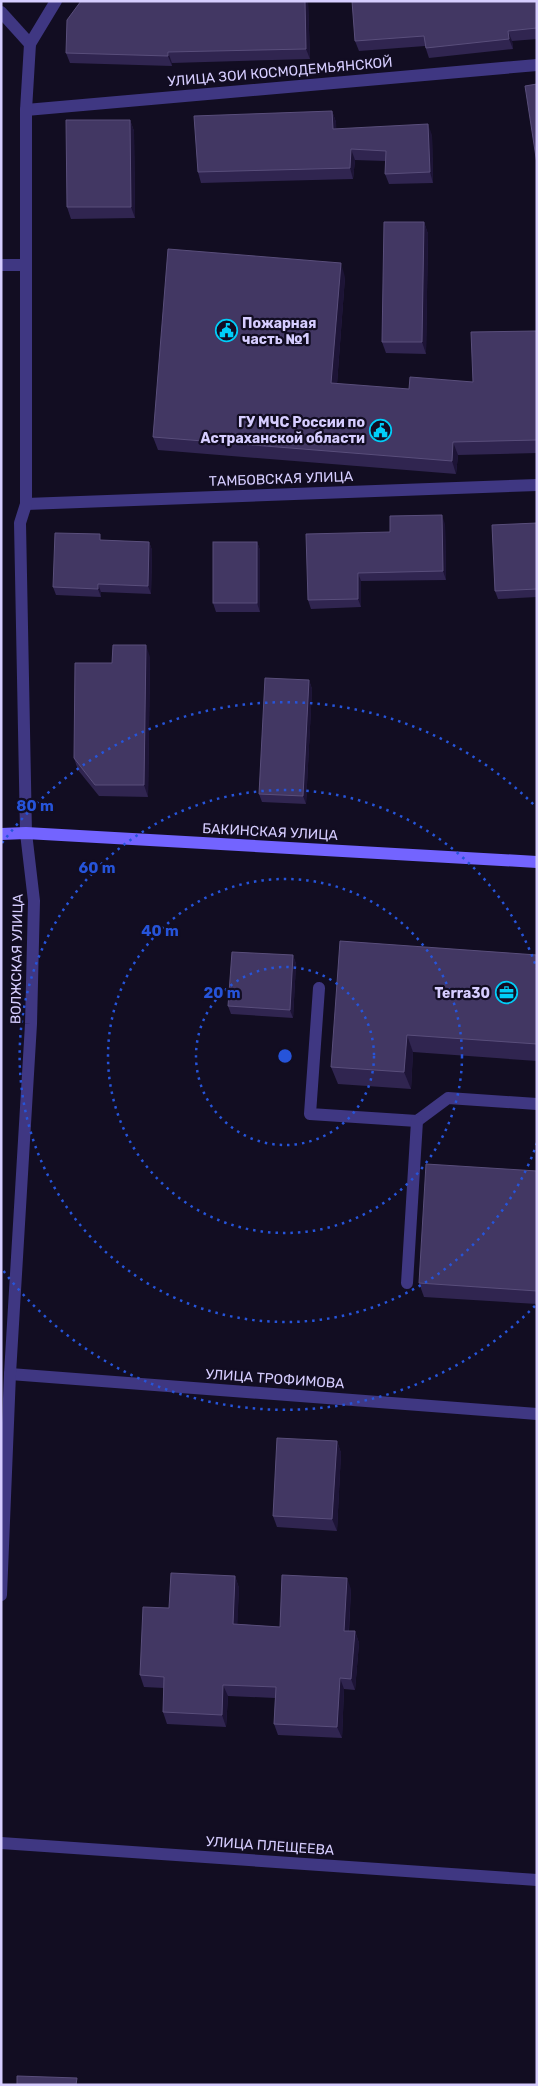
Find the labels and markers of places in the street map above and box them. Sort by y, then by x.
place label: Пожарная часть №1 [242,315,317,348]
public building icon: Пожарная часть №1 [214,319,238,343]
place label: ГУ МЧС России по Астраханской области [201,414,365,447]
public building icon: ГУ МЧС России по Астраханской области [369,418,393,442]
office icon: Terra30 [494,981,518,1005]
place label: Terra30 [435,985,490,1002]
centre of rings [276,1047,294,1065]

